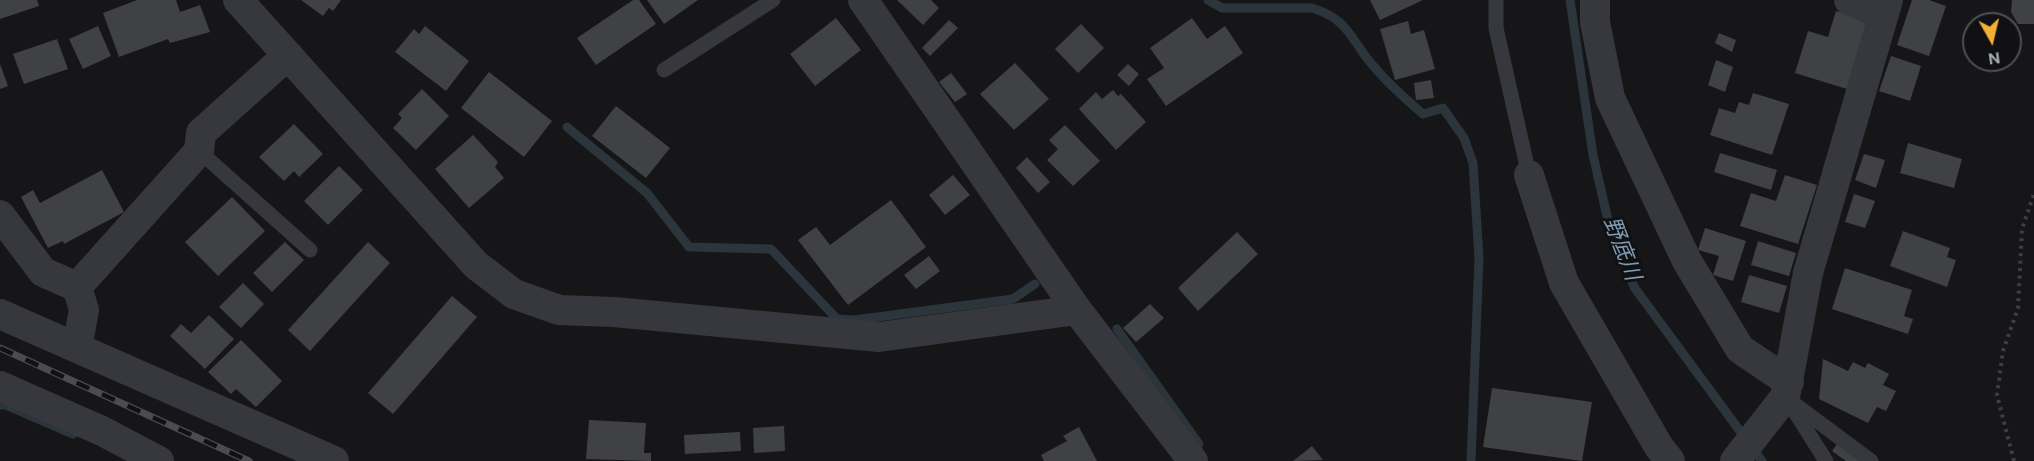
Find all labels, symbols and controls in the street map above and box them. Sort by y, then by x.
north arrow [1962,12,2022,72]
text: N [1987,47,2002,70]
water label: 野底川 [1597,213,1645,285]

